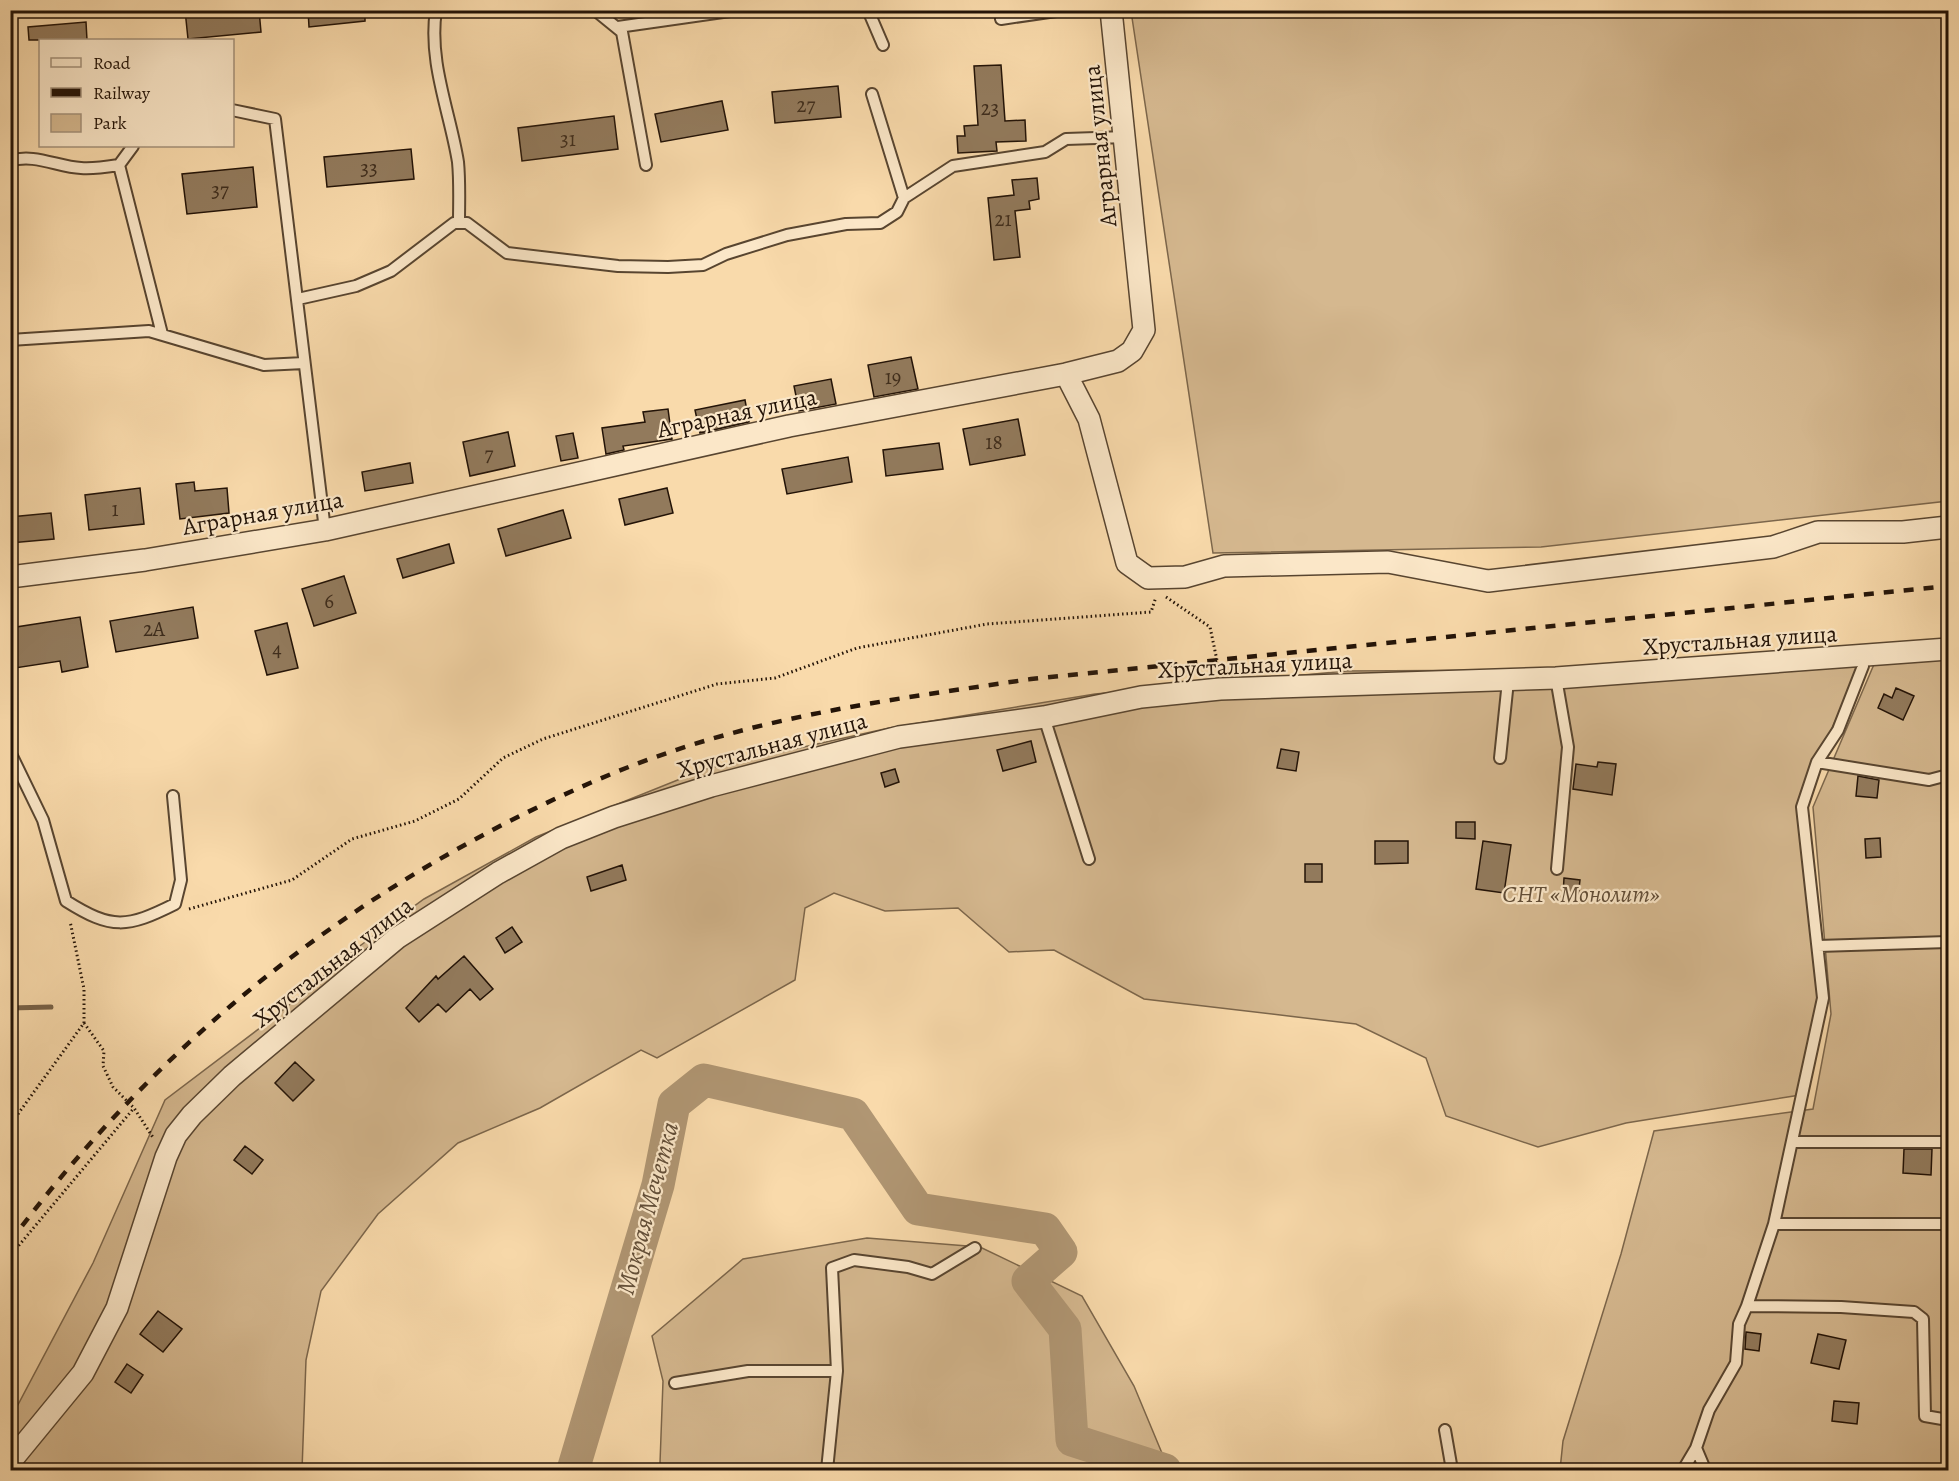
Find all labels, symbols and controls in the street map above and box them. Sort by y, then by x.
legend [39,39,234,147]
text: Road [93,51,131,75]
street label: Аграрная улица [1076,64,1125,229]
text: Railway [93,81,151,105]
house number: 27 [797,91,816,119]
house number: 23 [981,94,999,122]
text: Park [93,111,127,135]
house number: 31 [560,125,576,153]
house number: 33 [360,154,378,182]
house number: 37 [211,176,229,204]
house number: 21 [994,205,1012,233]
house number: 19 [885,363,901,391]
street label: Аграрная улица [653,380,820,446]
house number: 18 [985,428,1003,456]
house number: 7 [485,440,494,468]
street label: Аграрная улица [179,483,346,543]
house number: 1 [111,495,119,523]
house number: 6 [324,587,334,615]
house number: 2А [143,615,166,643]
street label: Хрустальная улица [1642,617,1838,663]
house number: 4 [272,635,282,663]
street label: Хрустальная улица [1157,644,1353,686]
street label: Хрустальная улица [674,704,870,786]
park label: СНТ «Монолит» [1502,878,1660,910]
street label: Хрустальная улица [246,889,420,1035]
water label: Мокрая Мечетка [608,1118,687,1298]

